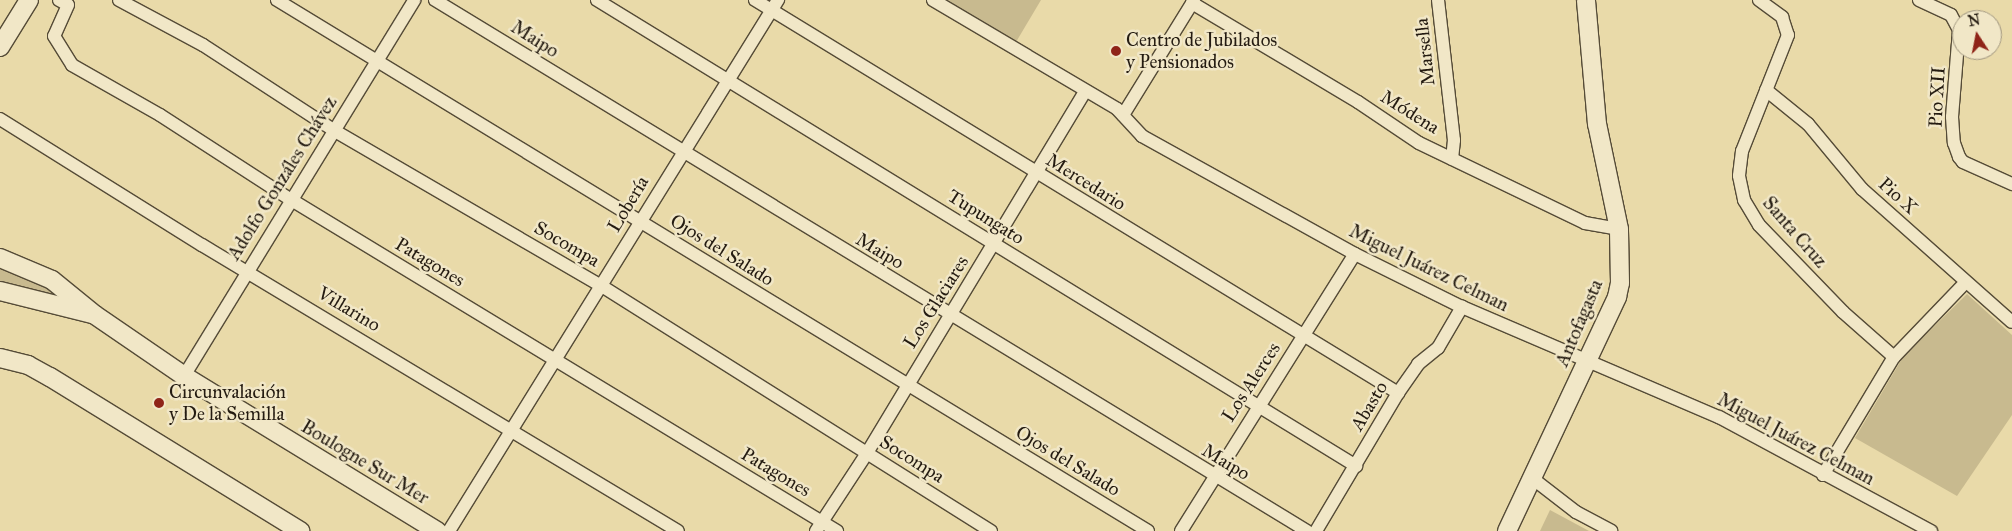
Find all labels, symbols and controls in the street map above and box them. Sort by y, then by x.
north arrow [1952,10,2002,60]
text: N [1967,11,1982,30]
street label: Maipo [507,16,563,62]
street label: Marsella [1410,17,1440,87]
place label: Centro de Jubilados y Pensionados [1126,29,1277,73]
marker: Centro de Jubilados y Pensionados [1110,45,1122,57]
street label: Pio XII [1924,66,1950,128]
street label: Módena [1376,85,1444,139]
street label: Adolfo Gonzáles Chávez [222,92,342,264]
street label: Mercedario [1042,149,1130,215]
street label: Lobería [602,172,654,236]
street label: Pio X [1874,173,1922,219]
street label: Tupungato [943,185,1029,249]
street label: Santa Cruz [1758,192,1832,272]
street label: Ojos del Salado [666,209,778,291]
street label: Socompa [530,216,604,272]
street label: Miguel Juárez Celman [1346,219,1512,317]
street label: Maipo [852,228,908,274]
street label: Patagones [391,232,469,292]
street label: Los Glaciares [899,251,973,353]
street label: Antofagasta [1550,276,1608,370]
street label: Villarino [314,281,384,337]
street label: Los Alerces [1217,338,1285,426]
street label: Abasto [1345,377,1393,435]
place label: Circunvalación y De la Semilla [169,381,286,425]
street label: Miguel Juárez Celman [1714,388,1878,490]
marker: Circunvalación y De la Semilla [153,397,165,409]
street label: Boulogne Sur Mer [297,415,433,509]
street label: Ojos del Salado [1012,421,1124,501]
street label: Socompa [876,430,948,488]
street label: Maipo [1198,439,1254,485]
street label: Patagones [737,442,815,502]

